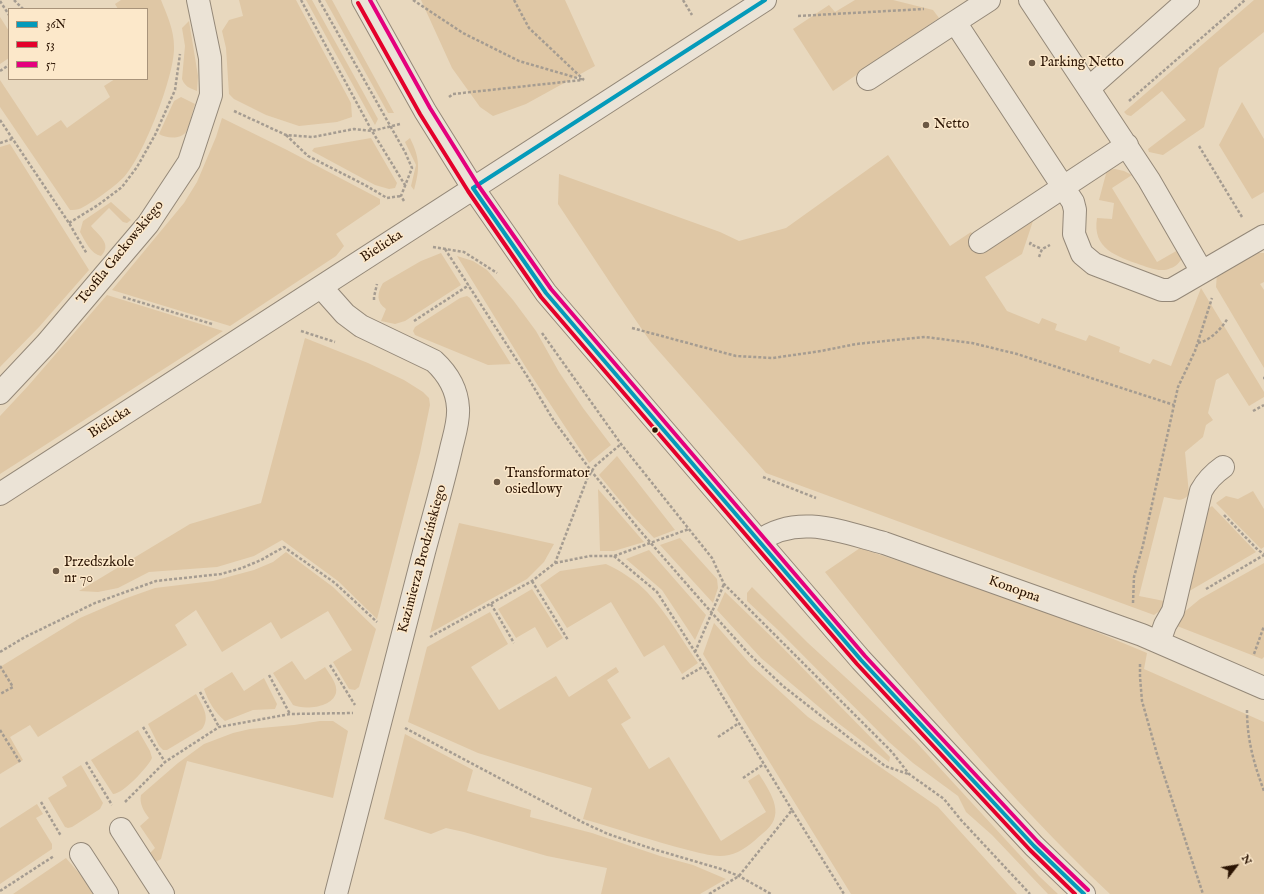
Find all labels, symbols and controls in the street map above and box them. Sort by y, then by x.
legend [8,8,148,80]
text: 36N [46,17,66,32]
text: 53 [46,37,55,52]
place label: Parking Netto [1040,55,1124,71]
text: 57 [46,57,56,72]
marker: Parking Netto [1027,58,1037,68]
place label: Netto [934,117,969,133]
marker: Netto [921,120,931,130]
street label: Teofila Gackowskiego [74,198,168,308]
street label: Bielicka [358,227,406,267]
street label: Bielicka [86,403,134,443]
unlabelled marker [650,425,660,435]
place label: Transformator osiedlowy [505,466,590,498]
marker: Transformator osiedlowy [492,477,502,487]
street label: Kazimierza Brodzińskiego [395,483,451,635]
place label: Przedszkole nr 70 [64,555,134,588]
marker: Przedszkole nr 70 [51,566,61,576]
street label: Konopna [986,573,1042,607]
north arrow [1216,846,1256,886]
text: N [1238,852,1255,868]

